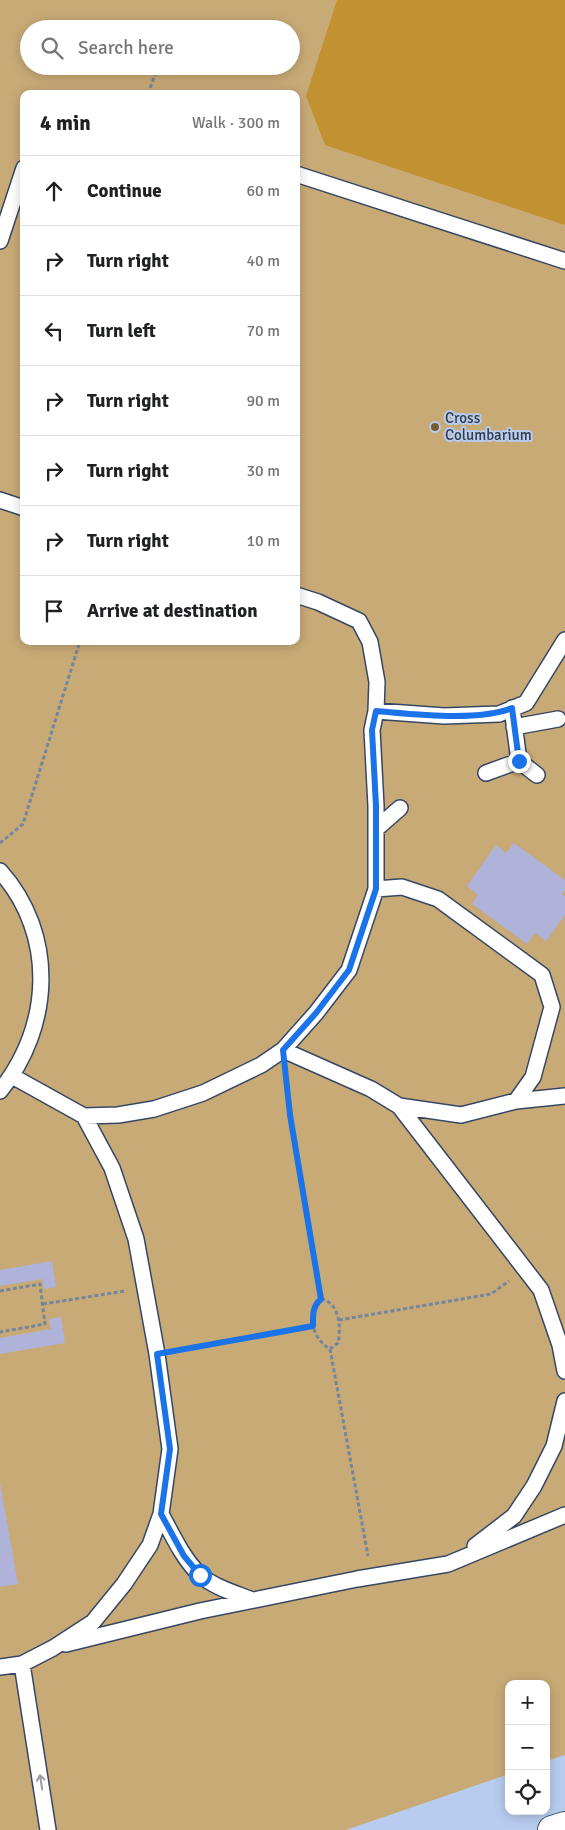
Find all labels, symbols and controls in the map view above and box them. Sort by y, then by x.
search box [20,20,300,75]
icon: search [38,34,66,62]
text: Search here [78,36,174,60]
text: 4 min [40,110,91,136]
text: Walk · 300 m [192,113,280,133]
icon: ahead [40,177,68,205]
text: Continue [87,179,162,203]
text: 60 m [246,181,280,201]
icon: right [40,247,68,275]
text: Turn right [87,249,169,273]
text: 40 m [246,251,280,271]
icon: left [40,317,68,345]
text: Turn left [87,319,156,343]
text: 70 m [246,321,280,341]
icon: right [40,387,68,415]
text: Turn right [87,389,169,413]
text: 90 m [246,391,280,411]
place label: Cross Columbarium [445,409,532,444]
marker: Cross Columbarium [429,421,441,433]
icon: right [40,457,68,485]
text: Turn right [87,459,169,483]
text: 30 m [246,461,280,481]
icon: right [40,527,68,555]
text: Turn right [87,529,169,553]
text: 10 m [246,531,280,551]
icon: arrive [40,597,68,625]
text: Arrive at destination [87,599,258,623]
route end [508,750,531,773]
route start [189,1564,212,1587]
map controls [505,1680,550,1815]
button: + [505,1680,550,1725]
button: − [505,1725,550,1770]
button: locate [505,1770,550,1815]
one-way arrow [36,1774,46,1790]

